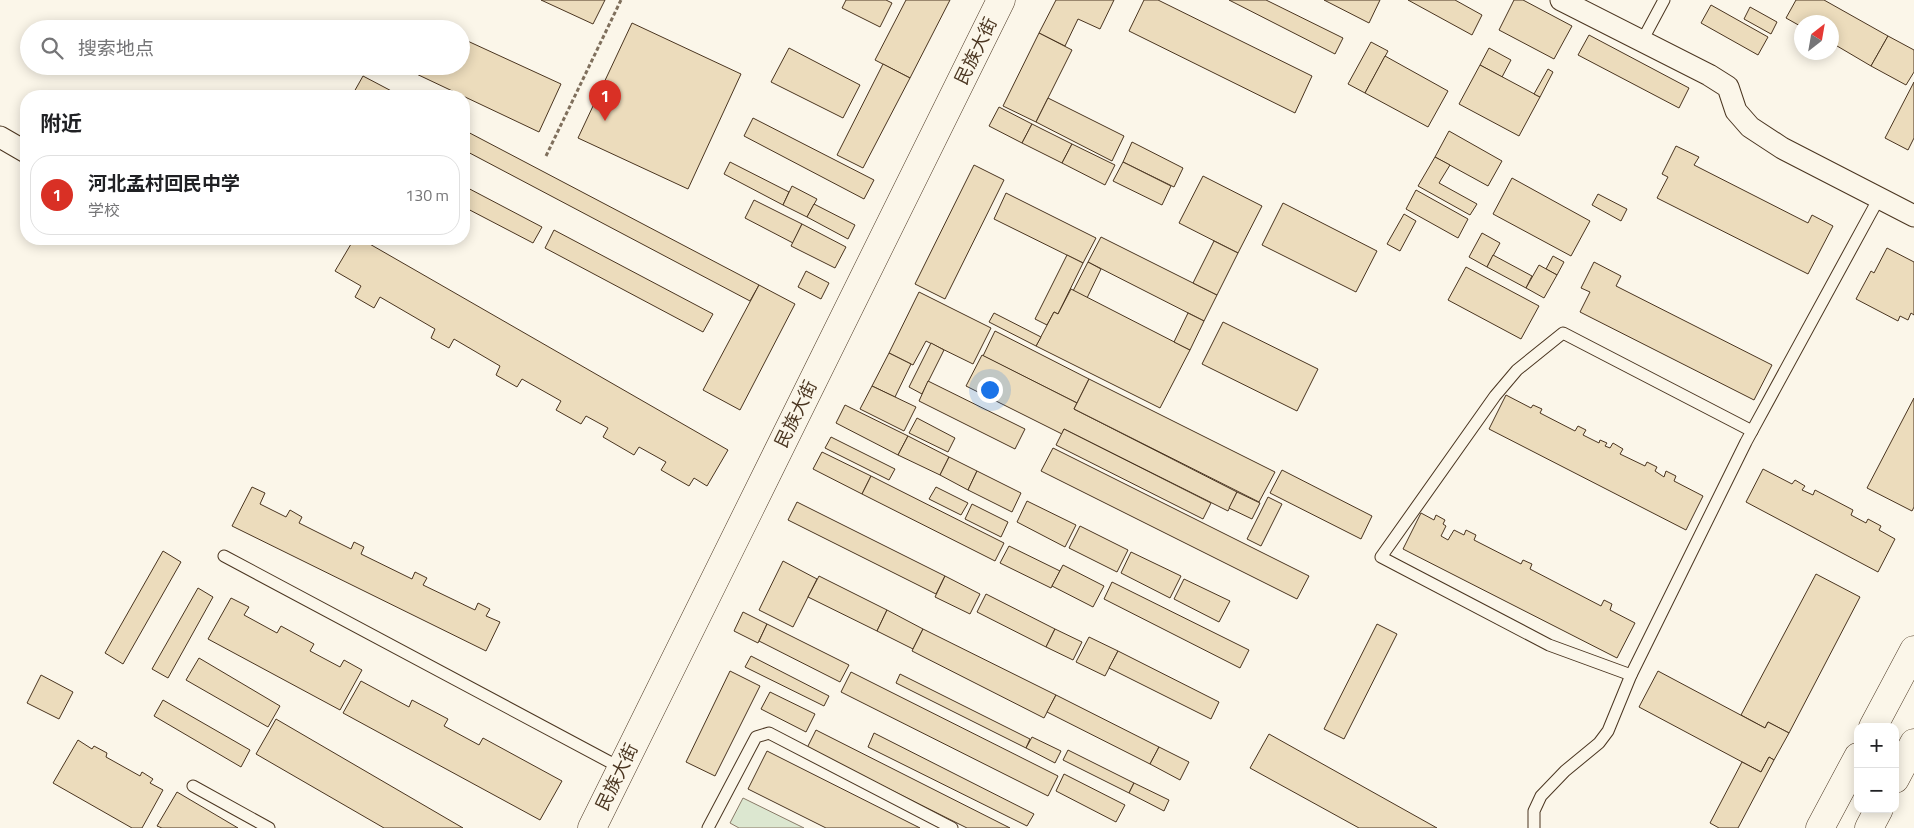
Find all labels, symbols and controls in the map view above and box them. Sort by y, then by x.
street label: 民族大街 [948,13,1003,89]
north arrow [1794,15,1839,60]
search box [20,20,470,75]
text: 搜索地点 [78,33,154,62]
icon: search [38,34,66,62]
pin: 1 [589,80,621,121]
text: 附近 [40,107,82,139]
text: 河北孟村回民中学 [88,168,240,197]
text: 1 [53,183,61,207]
text: 130 m [405,183,449,207]
text: 学校 [88,198,120,222]
street label: 民族大街 [768,376,823,452]
your location [977,377,1003,403]
map controls [1854,723,1899,813]
button: + [1854,723,1899,768]
street label: 民族大街 [589,739,644,815]
button: − [1854,768,1899,813]

